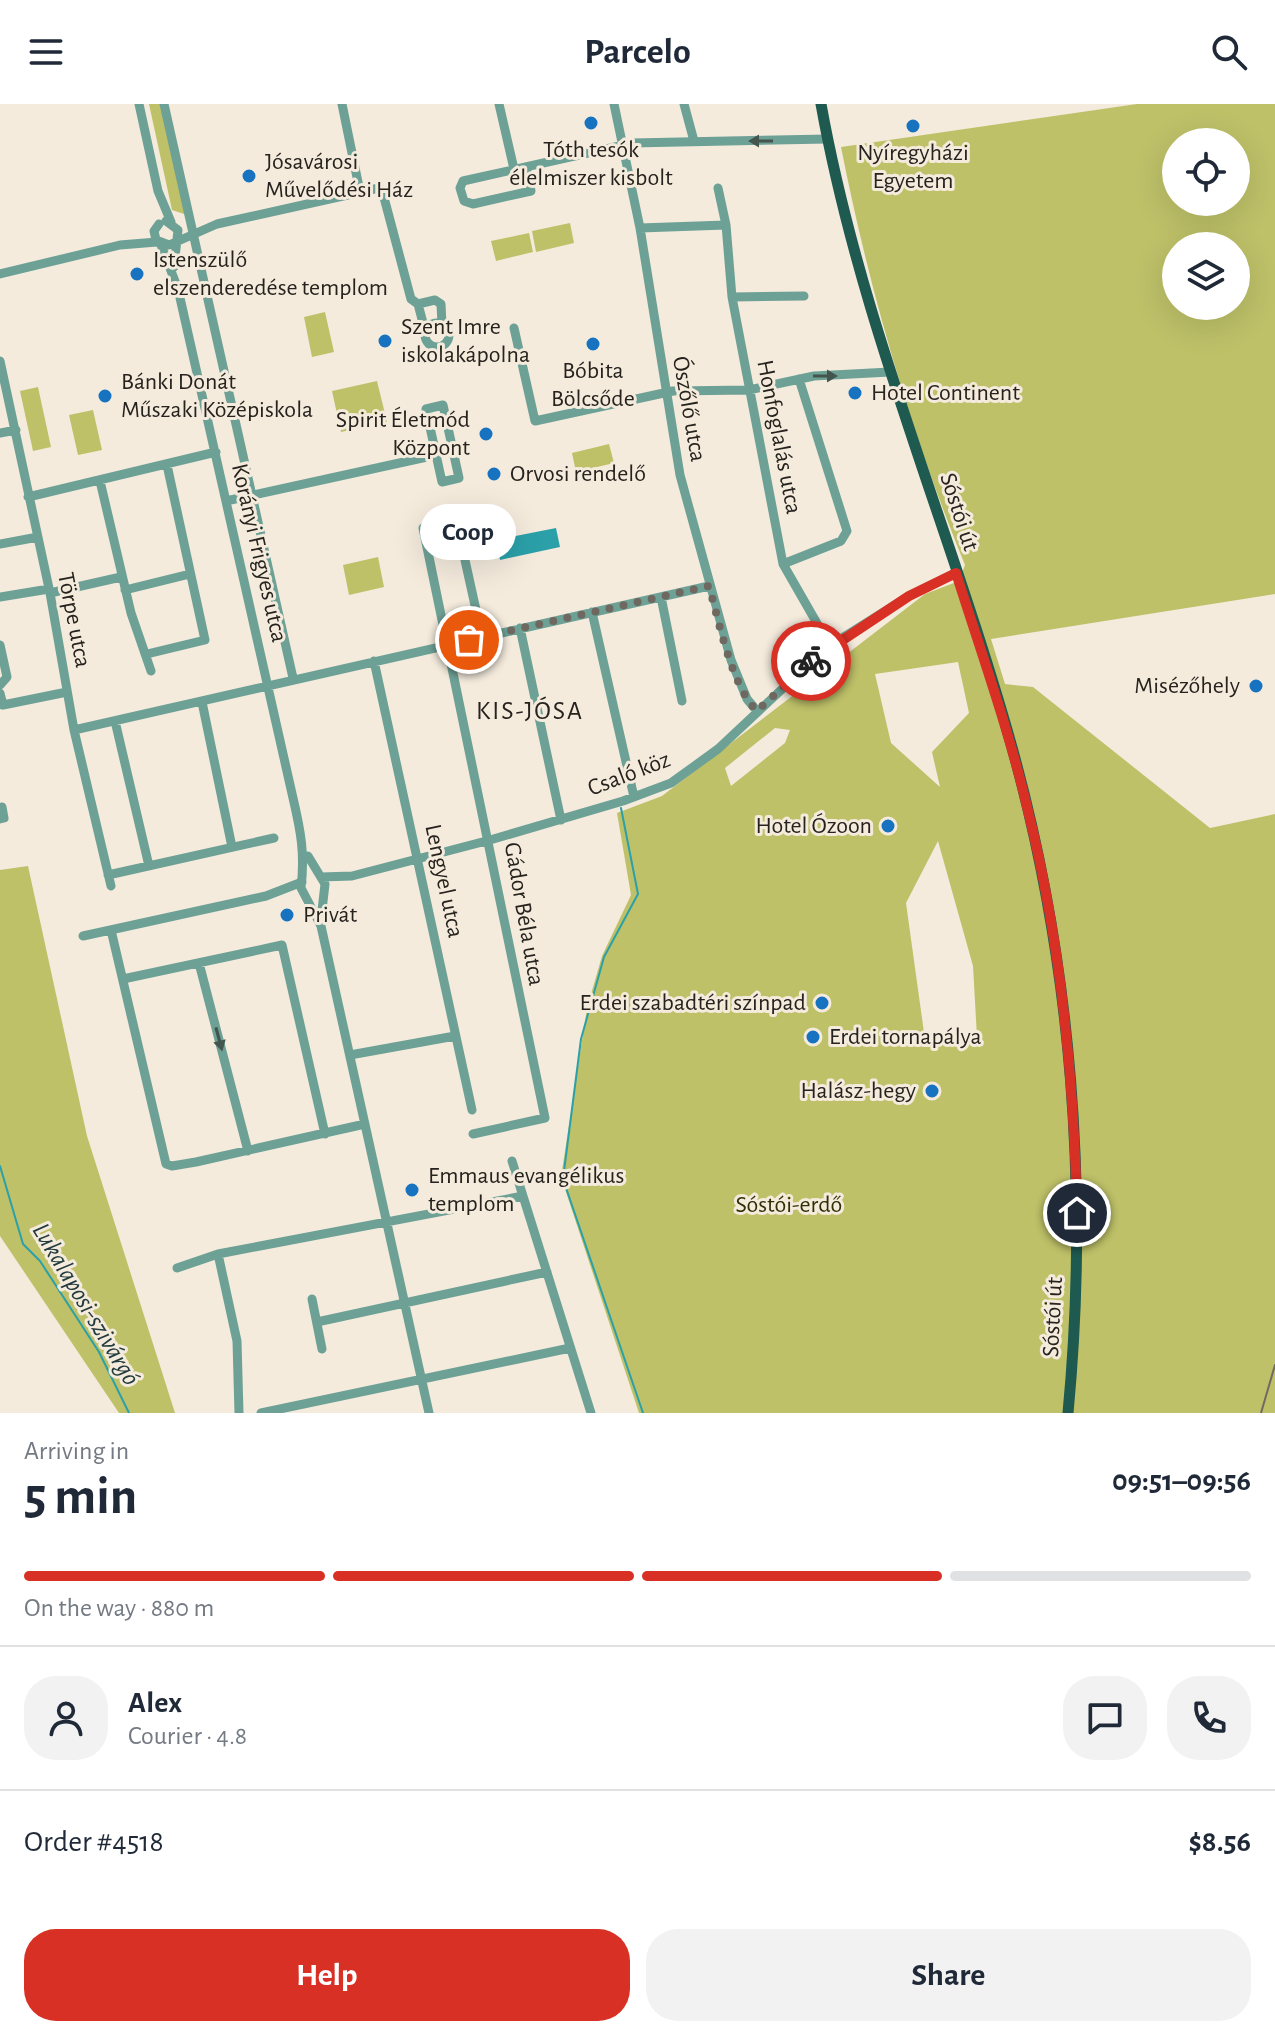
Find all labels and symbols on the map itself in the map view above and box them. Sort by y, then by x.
marker: Tóth tesók élelmiszer kisbolt [582,114,600,132]
marker: Nyíregyházi Egyetem [904,117,922,135]
one-way arrow [748,135,773,147]
place label: Tóth tesók élelmiszer kisbolt [509,138,673,190]
place label: Nyíregyházi Egyetem [857,141,969,193]
place label: Jósavárosi Művelődési Ház [265,150,413,202]
marker: Jósavárosi Művelődési Ház [240,167,258,185]
place label: Istenszülő elszenderedése templom [153,248,388,300]
marker: Istenszülő elszenderedése templom [128,265,146,283]
place label: Szent Imre iskolakápolna [401,315,530,367]
marker: Szent Imre iskolakápolna [376,332,394,350]
marker: Bóbita Bölcsőde [584,335,602,353]
street label: Ószőlő utca [668,354,712,464]
street label: Honfoglalás utca [752,358,806,516]
place label: Bóbita Bölcsőde [551,359,635,411]
place label: Bánki Donát Műszaki Középiskola [121,370,313,422]
one-way arrow [813,370,838,383]
place label: Hotel Continent [871,381,1020,405]
marker: Hotel Continent [846,384,864,402]
marker: Bánki Donát Műszaki Középiskola [96,387,114,405]
place label: Spirit Életmód Központ [336,406,470,460]
marker: Spirit Életmód Központ [477,425,495,443]
street label: Korányi Frigyes utca [227,461,291,645]
place label: Orvosi rendelő [510,462,646,486]
marker: Orvosi rendelő [485,465,503,483]
street label: Sóstói út [935,470,983,554]
callout: Coop [421,504,517,560]
street label: Törpe utca [53,570,95,670]
pin [435,606,503,674]
courier [771,621,851,701]
place label: Misézőhely [1134,674,1240,698]
marker: Misézőhely [1247,677,1265,695]
district label: KIS-JÓSA [476,696,584,724]
street label: Csaló köz [585,747,674,801]
place label: Hotel Ózoon [756,812,872,838]
marker: Hotel Ózoon [879,817,897,835]
street label: Lengyel utca [420,822,468,940]
street label: Gádor Béla utca [500,840,548,988]
place label: Privát [303,903,358,927]
marker: Privát [278,906,296,924]
place label: Erdei szabadtéri színpad [579,991,806,1015]
marker: Erdei szabadtéri színpad [813,994,831,1012]
place label: Erdei tornapálya [829,1025,982,1049]
one-way arrow [213,1026,225,1051]
marker: Erdei tornapálya [804,1028,822,1046]
place label: Halász-hegy [801,1079,916,1103]
marker: Halász-hegy [923,1082,941,1100]
place label: Emmaus evangélikus templom [428,1164,624,1216]
pin [1043,1179,1111,1247]
marker: Emmaus evangélikus templom [403,1181,421,1199]
park label: Sóstói-erdő [736,1193,842,1217]
water label: Lukalaposi-szivárgó [27,1218,145,1390]
street label: Sóstói út [1039,1276,1067,1358]

